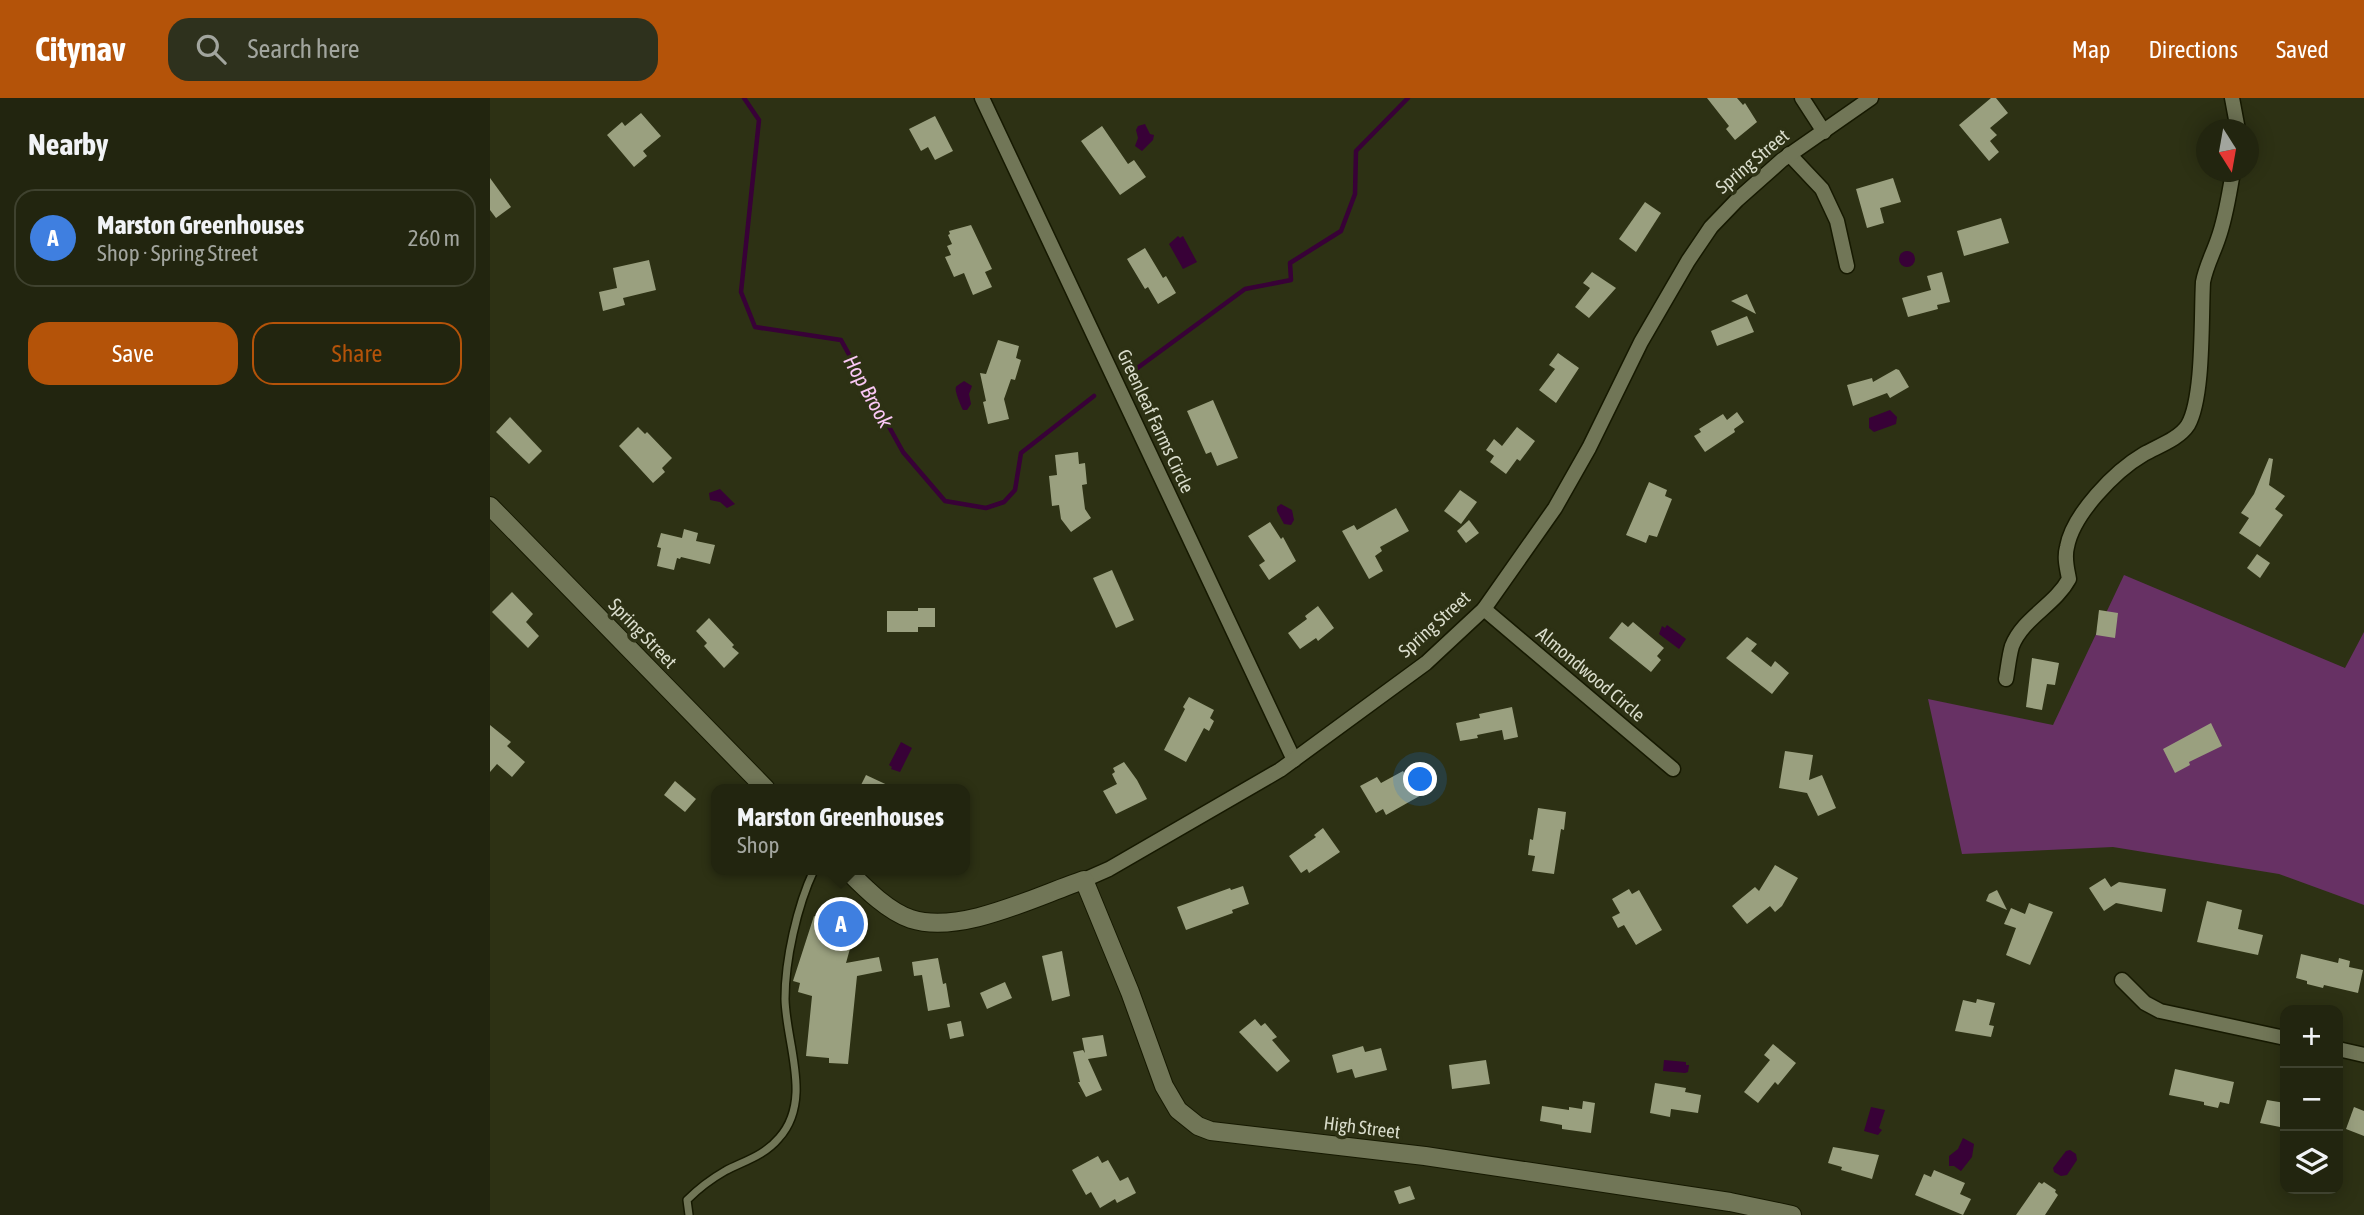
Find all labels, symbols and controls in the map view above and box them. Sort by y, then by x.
search box [168,18,658,81]
text: Citynav [35,30,126,68]
icon: search [192,30,230,68]
text: Search here [248,34,360,64]
text: Map [2072,36,2110,63]
text: Directions [2148,36,2238,63]
text: Saved [2276,36,2329,63]
north arrow [2196,119,2259,182]
street label: Spring Street [1711,124,1793,198]
text: Nearby [28,127,108,161]
text: Marston Greenhouses [97,210,304,240]
text: A [47,225,59,251]
text: 260 m [408,225,460,251]
text: Shop · Spring Street [97,240,258,266]
button: Save [28,322,238,385]
button: Share [252,322,462,385]
street label: Greenleaf Farms Circle [1113,346,1199,496]
water label: Hop Brook [839,350,899,432]
street label: Spring Street [1394,586,1474,662]
street label: Spring Street [604,593,682,673]
street label: Almondwood Circle [1532,622,1650,726]
your location [1403,762,1437,796]
popup [711,784,970,875]
text: Marston Greenhouses [737,802,944,832]
text: Shop [737,832,779,858]
pin: A [818,898,864,950]
map controls [2280,1005,2343,1194]
button: + [2280,1005,2343,1068]
button: − [2280,1068,2343,1131]
street label: High Street [1322,1111,1402,1143]
button: layers [2280,1131,2343,1194]

